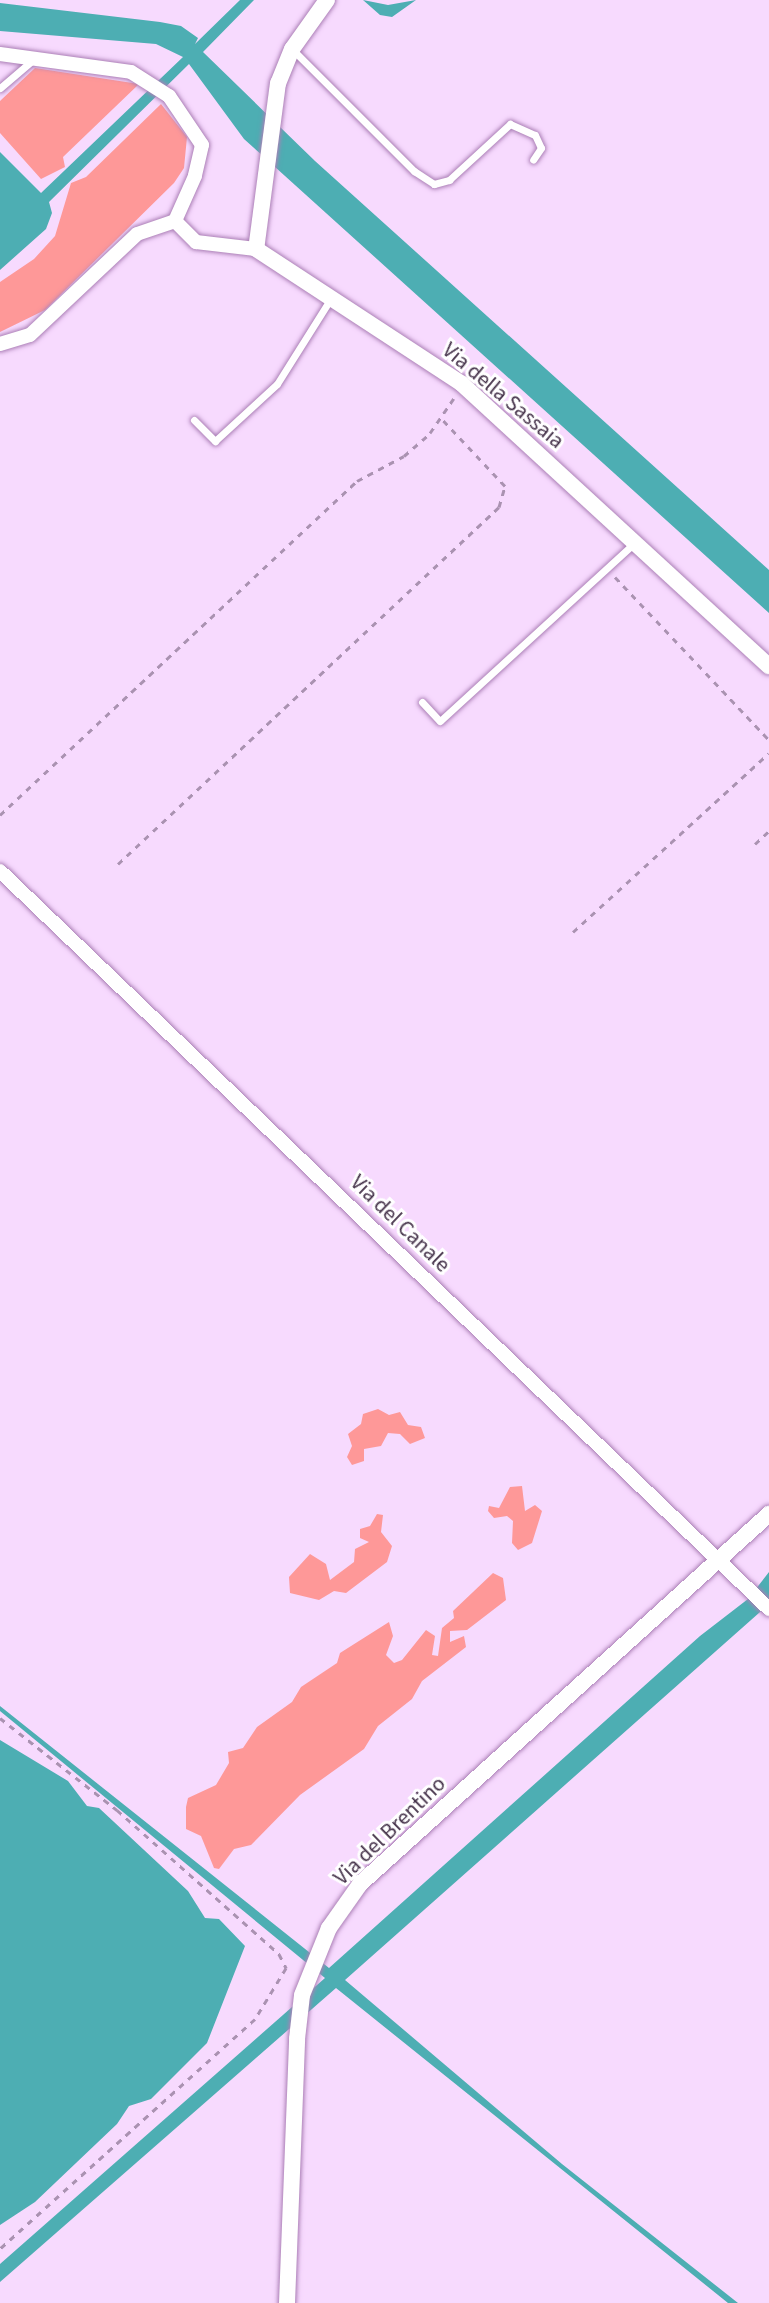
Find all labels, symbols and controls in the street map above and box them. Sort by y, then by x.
street label: Via della Sassaia [437,337,569,455]
street label: Via del Canale [345,1170,455,1278]
street label: Via del Brentino [329,1771,451,1891]

